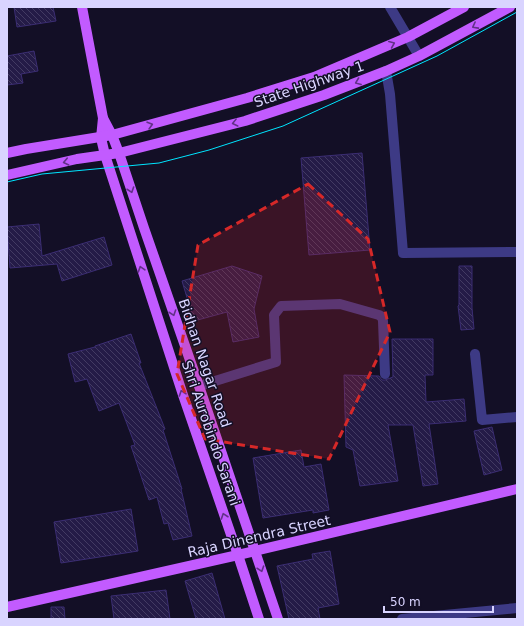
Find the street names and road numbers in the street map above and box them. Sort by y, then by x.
street label: State Highway 1 [252,58,366,110]
street label: Bidhan Nagar Road [175,297,235,429]
street label: Shri Aurobindo Sarani [179,358,243,508]
street label: Raja Dinendra Street [186,512,332,560]

